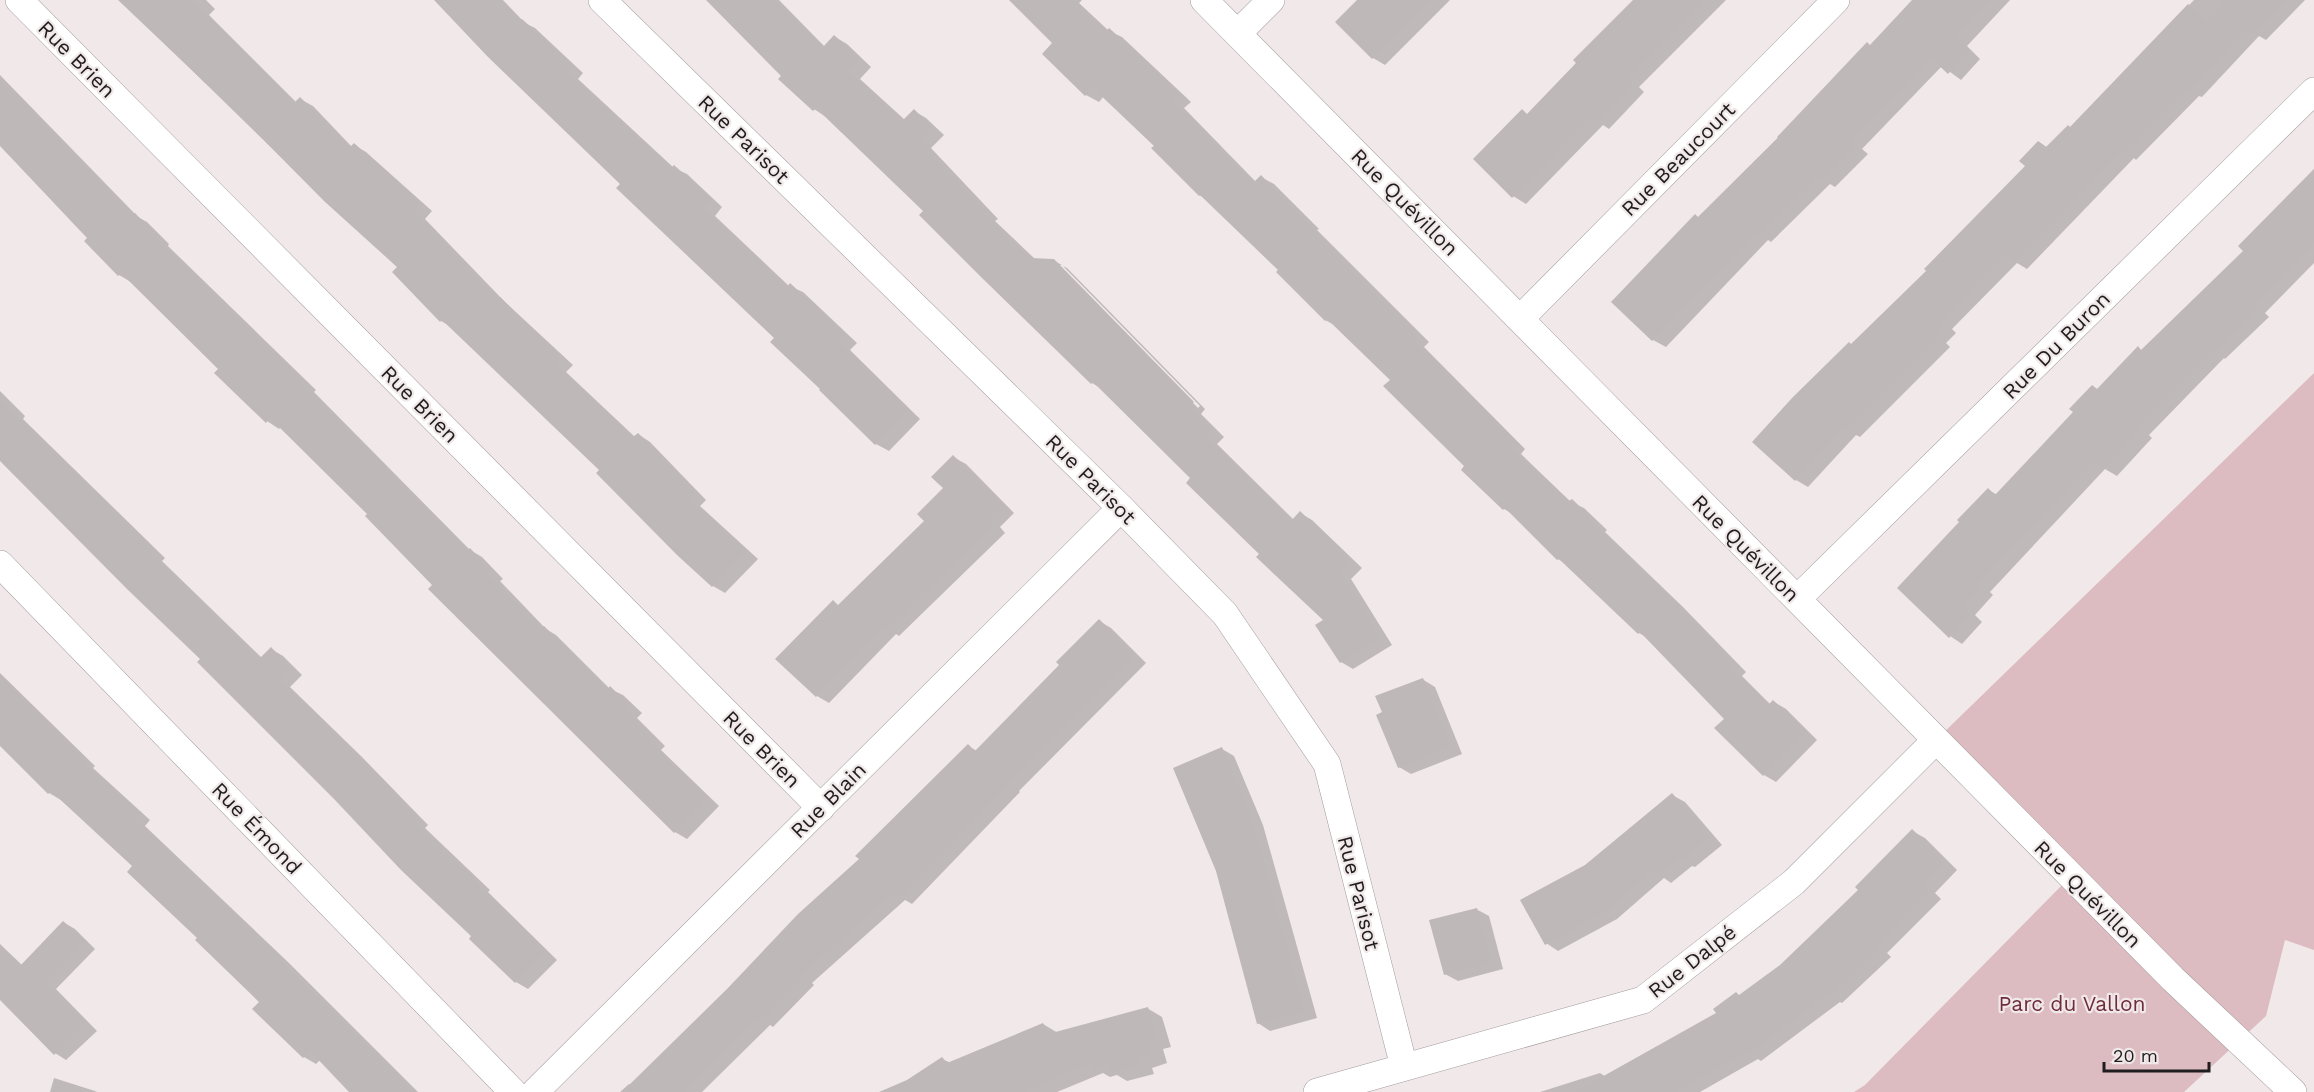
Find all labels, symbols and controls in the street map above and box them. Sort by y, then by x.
street label: Rue Brien [33,15,121,103]
street label: Rue Parisot [693,89,795,189]
street label: Rue Beaucourt [1616,97,1740,221]
street label: Rue Quévillon [1346,143,1464,261]
street label: Rue Du Buron [1997,286,2115,404]
street label: Rue Brien [376,360,464,448]
street label: Rue Parisot [1041,429,1141,529]
street label: Rue Quévillon [1687,489,1805,607]
street label: Rue Brien [718,705,806,793]
street label: Rue Blain [785,757,871,843]
street label: Rue Émond [207,777,307,879]
street label: Rue Parisot [1333,833,1385,953]
street label: Rue Quévillon [2029,835,2147,953]
street label: Rue Dalpé [1643,919,1741,1003]
park label: Parc du Vallon [1998,991,2146,1016]
scale bar [2104,1035,2209,1073]
text: 20 m [2113,1045,2158,1066]

